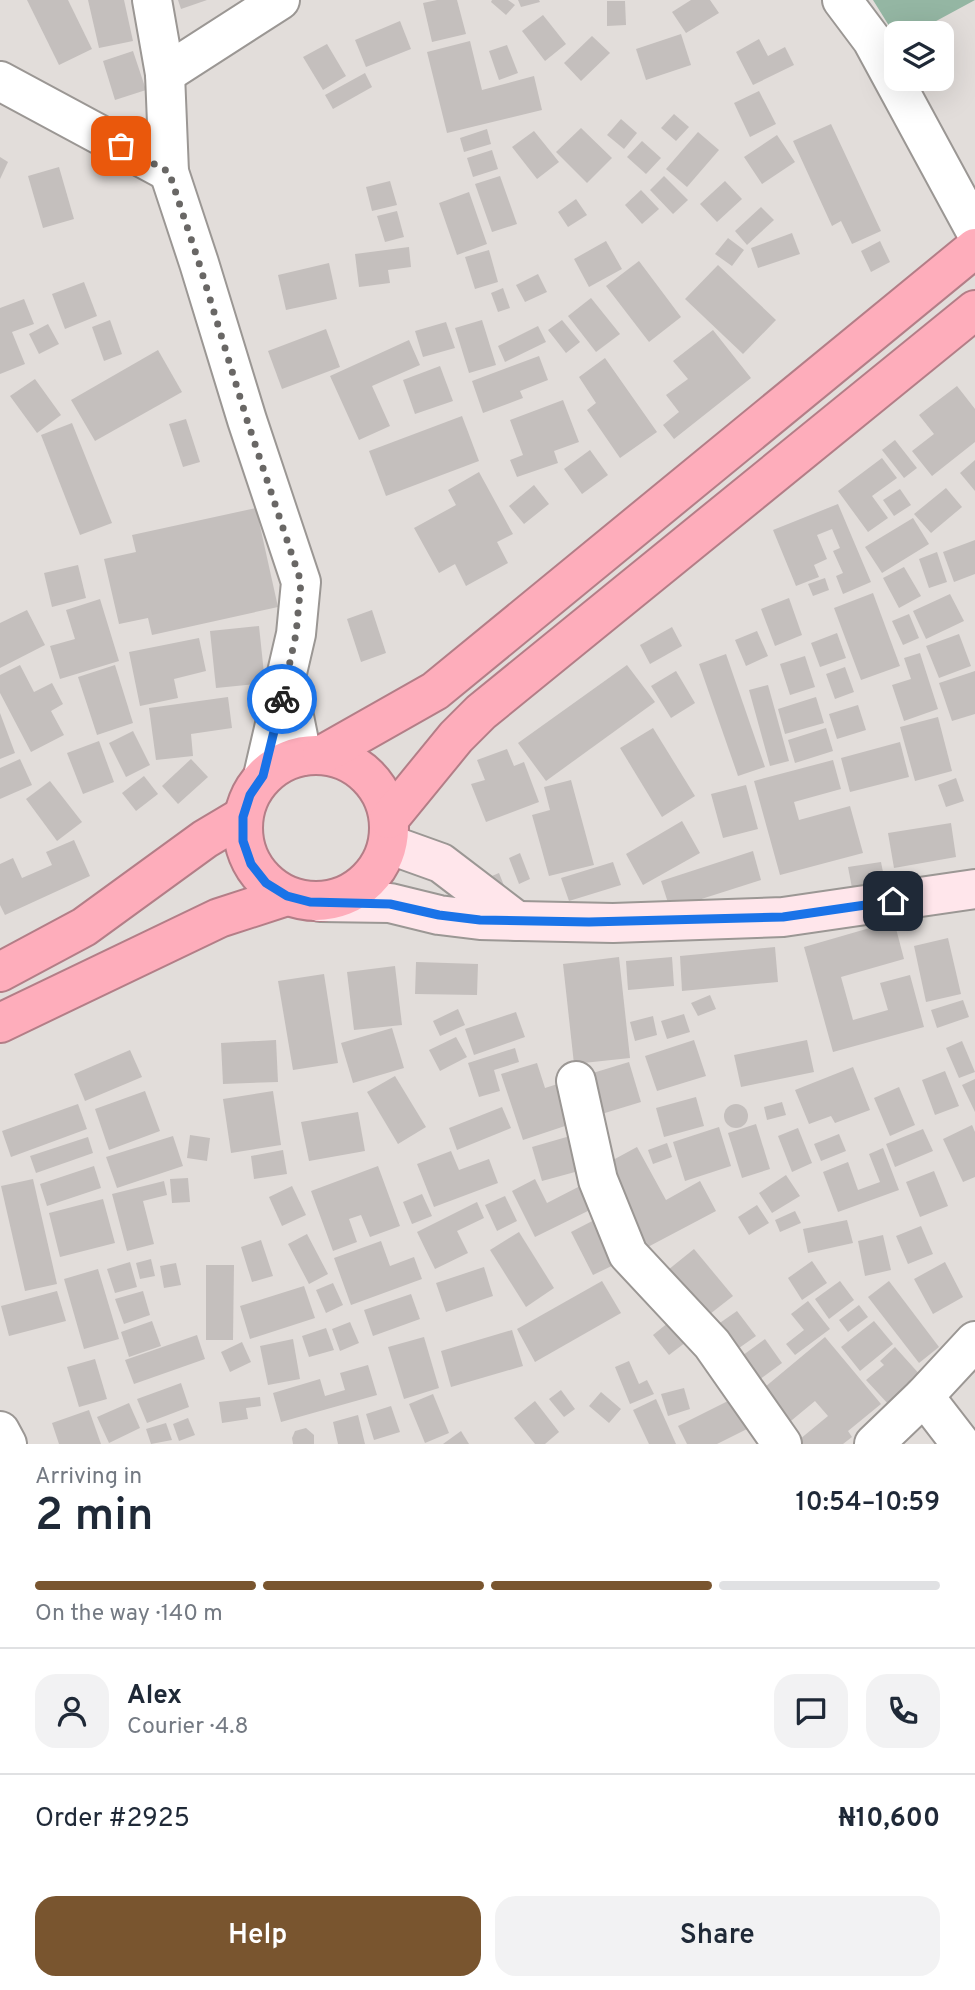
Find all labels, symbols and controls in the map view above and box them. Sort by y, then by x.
map controls [884,21,954,91]
button: layers [884,21,954,91]
pin [91,116,151,176]
icon: bag [102,127,140,165]
courier [247,664,317,734]
icon: bike [263,680,301,718]
pin [863,871,923,931]
icon: home [874,882,912,920]
text: Arriving in [35,1463,142,1492]
text: 10:54–10:59 [796,1487,940,1520]
text: 2 min [35,1488,154,1547]
text: On the way · 140 m [35,1600,223,1629]
button: person [35,1674,109,1748]
button: chat [774,1674,848,1748]
button: phone [866,1674,940,1748]
text: Alex [127,1680,182,1713]
text: Courier · 4.8 [127,1713,248,1742]
text: Order #2925 [35,1803,190,1836]
text: ₦10,600 [838,1803,940,1836]
button: Help [35,1896,481,1976]
button: Share [495,1896,940,1976]

